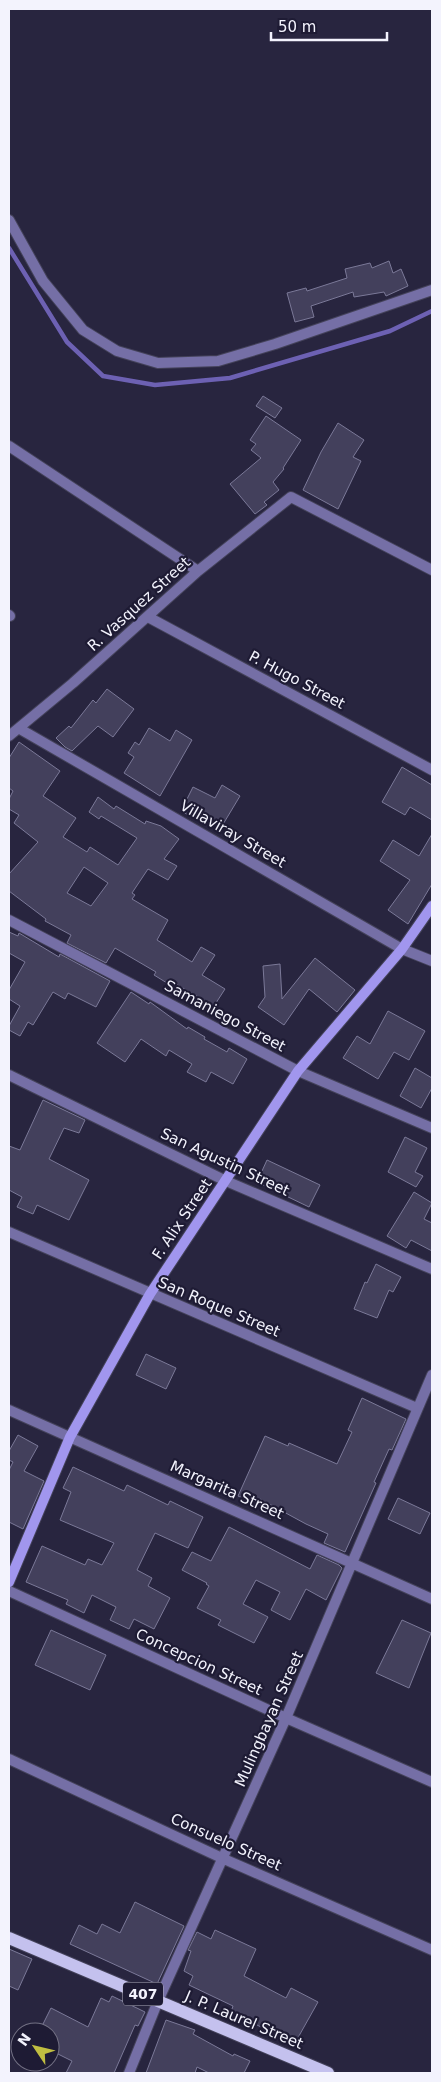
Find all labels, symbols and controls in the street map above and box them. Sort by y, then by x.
scale bar [271,10,387,42]
text: 50 m [278,18,316,36]
street label: R. Vasquez Street [84,553,194,655]
street label: P. Hugo Street [246,647,348,713]
street label: Villaviray Street [177,796,289,872]
street label: Samaniego Street [161,976,289,1056]
street label: San Agustin Street [158,1124,292,1200]
street label: F. Alix Street [148,1175,216,1263]
street label: San Roque Street [155,1273,283,1341]
street label: Margarita Street [167,1457,287,1523]
street label: Concepcion Street [133,1625,265,1699]
street label: Mulingbayan Street [231,1648,307,1790]
street label: Consuelo Street [168,1809,284,1875]
road number: 407 [123,1982,163,2006]
street label: J. P. Laurel Street [181,1987,306,2053]
north arrow [10,2022,60,2072]
text: N [14,2030,34,2049]

